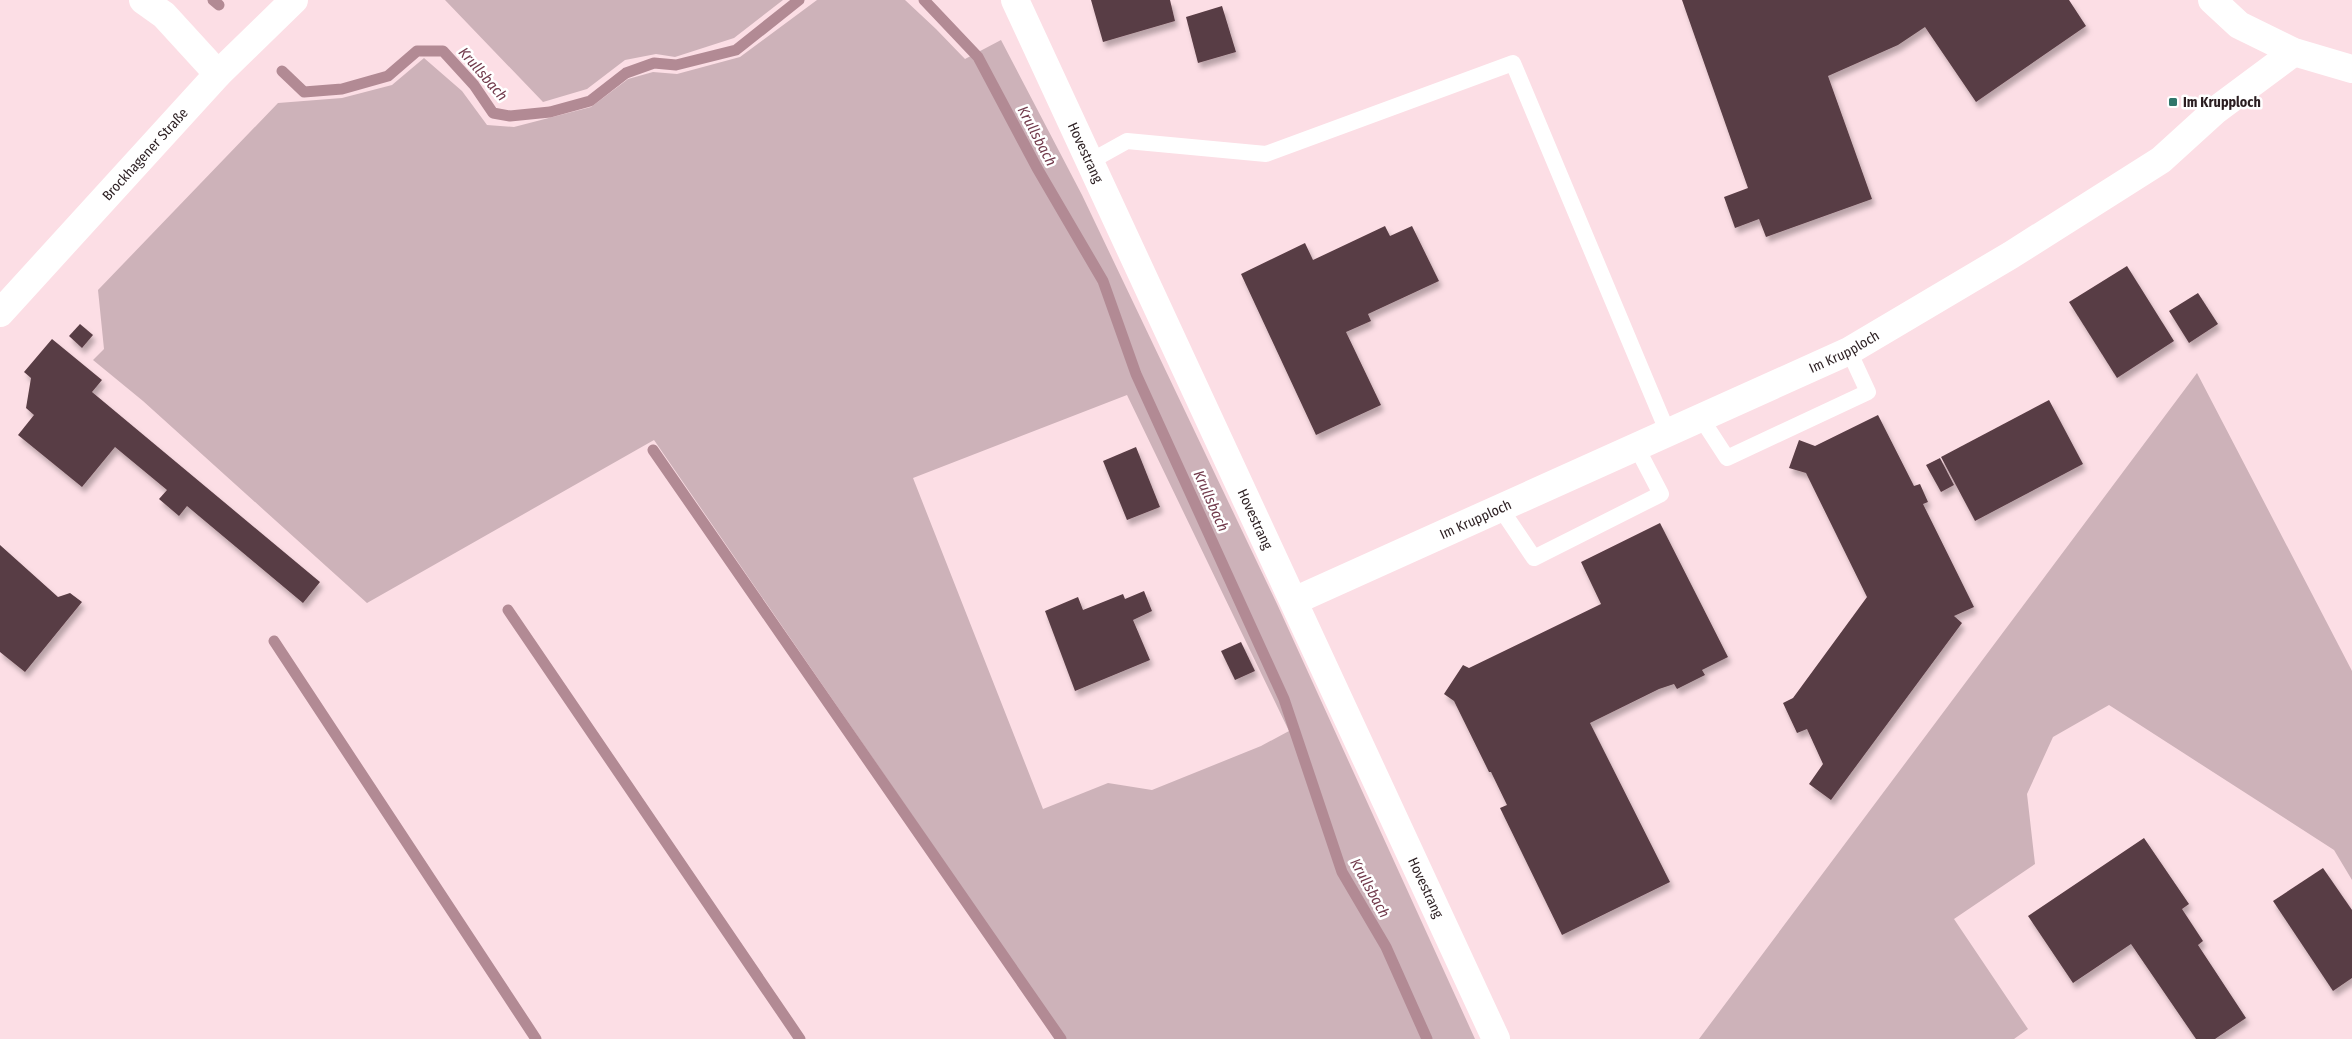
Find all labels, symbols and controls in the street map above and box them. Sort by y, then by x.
water label: Krullsbach [455,44,511,104]
place label: Im Krupploch [2183,94,2261,111]
marker: Im Krupploch [2167,96,2179,108]
water label: Krullsbach [1014,103,1060,169]
street label: Brockhagener Straße [98,104,191,204]
street label: Hovestrang [1064,119,1107,186]
street label: Im Krupploch [1806,327,1882,376]
water label: Krullsbach [1190,468,1232,534]
street label: Hovestrang [1234,486,1277,552]
street label: Im Krupploch [1437,496,1514,543]
water label: Krullsbach [1346,855,1394,921]
street label: Hovestrang [1405,855,1447,921]

